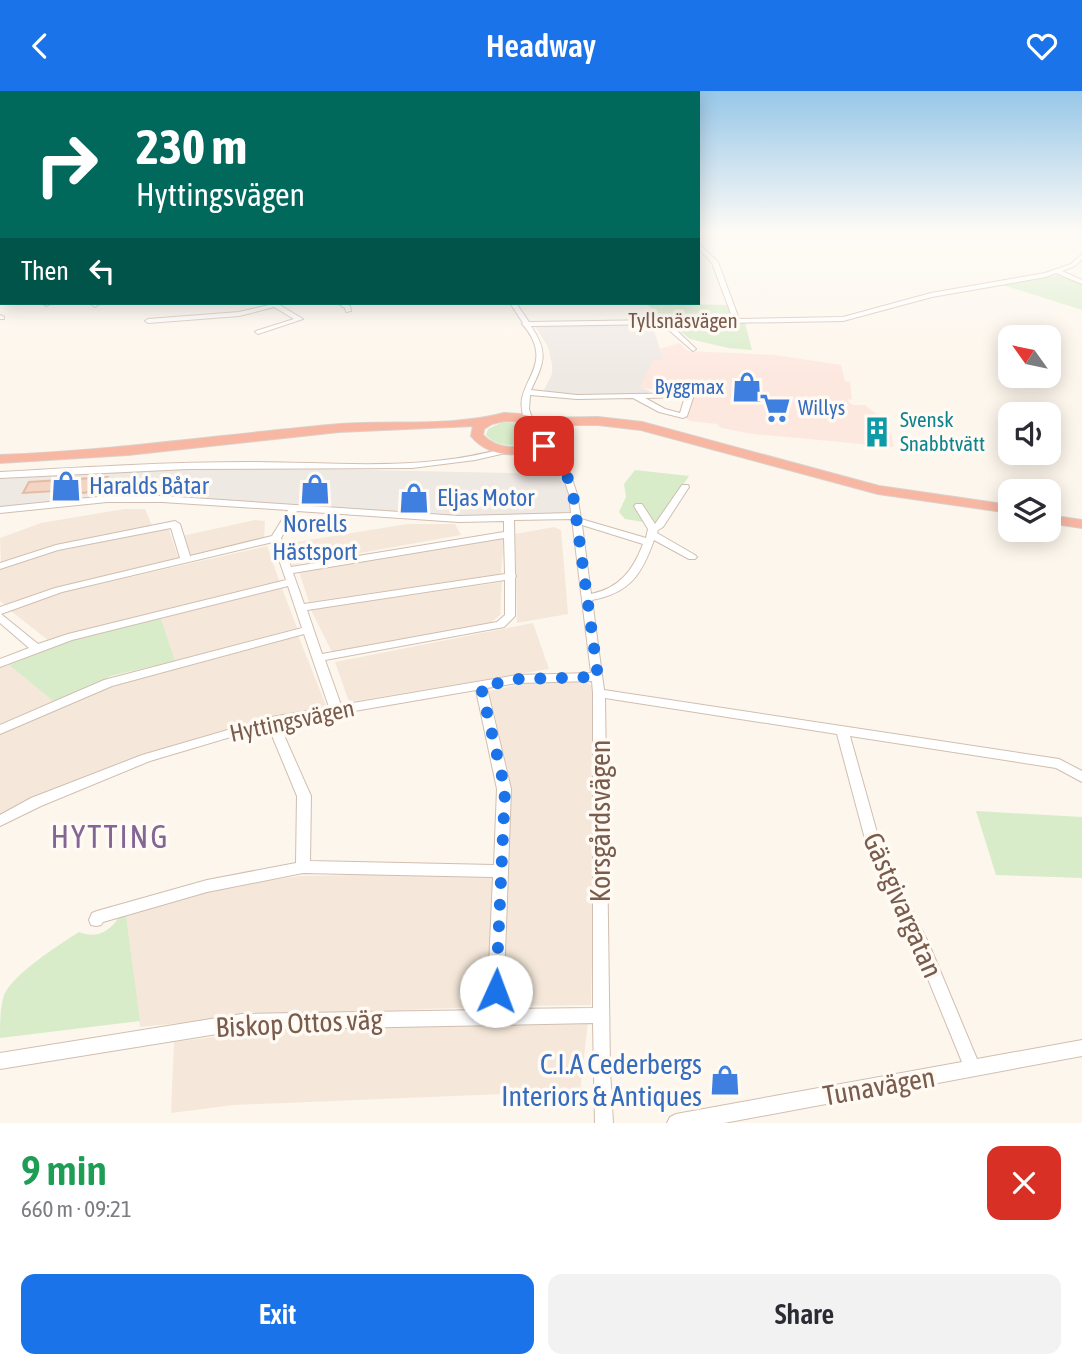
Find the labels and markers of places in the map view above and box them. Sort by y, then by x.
shop icon: Byggmax [730,370,764,404]
place label: Byggmax [654,374,725,398]
supermarket icon: Willys [758,391,792,425]
place label: Willys [798,395,845,419]
place label: Svensk Snabbtvätt [900,407,985,455]
building icon: Svensk Snabbtvätt [860,415,894,449]
pin [514,416,574,476]
shop icon: Haralds Båtar [49,469,83,503]
place label: Haralds Båtar [89,472,210,499]
shop icon: Norells Hästsport [298,472,332,506]
shop icon: Eljas Motor [397,481,431,515]
place label: Eljas Motor [437,484,535,511]
place label: Norells Hästsport [272,510,358,565]
place label: C.I.A Cederbergs Interiors & Antiques [501,1048,702,1112]
shop icon: C.I.A Cederbergs Interiors & Antiques [708,1063,742,1097]

